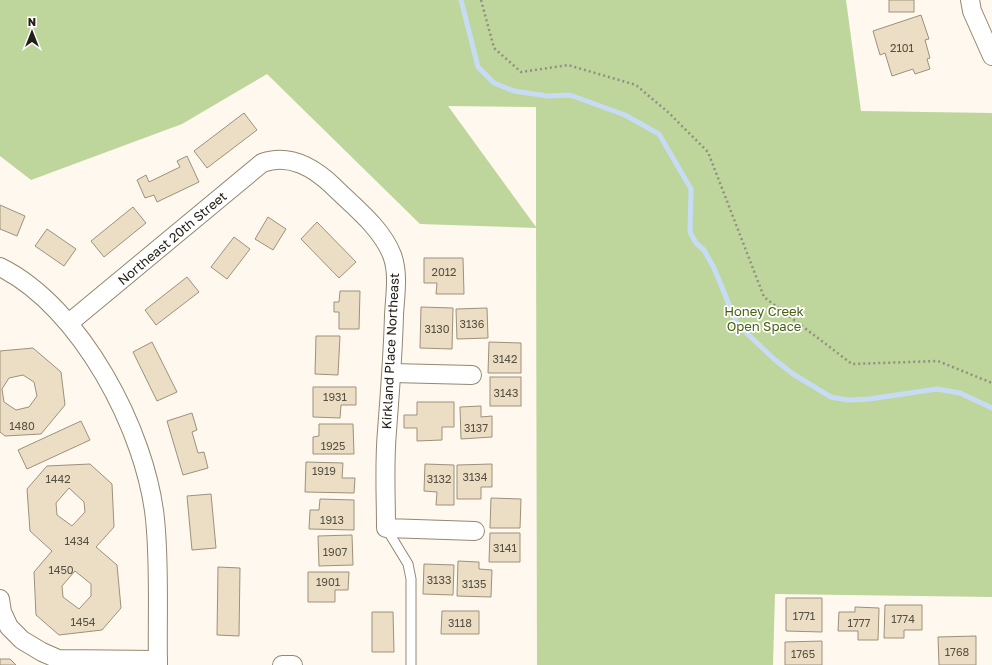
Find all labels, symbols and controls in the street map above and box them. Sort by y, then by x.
north arrow [12,12,52,52]
text: N [28,15,36,28]
house number: 2101 [890,41,914,54]
street label: Northeast 20th Street [114,188,230,288]
house number: 2012 [432,265,456,278]
street label: Kirkland Place Northeast [378,272,402,430]
park label: Honey Creek Open Space [724,303,804,334]
house number: 3136 [460,317,485,330]
house number: 3130 [424,322,450,335]
house number: 3142 [493,352,517,365]
house number: 3143 [494,386,518,399]
house number: 1931 [323,390,347,403]
house number: 1480 [9,419,35,432]
house number: 3137 [464,421,488,434]
house number: 1925 [321,439,345,452]
house number: 1919 [312,464,336,477]
house number: 3134 [463,470,488,483]
house number: 1442 [45,472,71,485]
house number: 3132 [427,472,451,485]
house number: 1913 [320,513,344,526]
house number: 1434 [64,534,90,547]
house number: 3141 [493,541,517,554]
house number: 1907 [323,545,347,558]
house number: 1450 [48,563,74,576]
house number: 3133 [427,573,451,586]
house number: 1901 [316,575,340,588]
house number: 3135 [462,577,486,590]
house number: 1771 [793,609,815,622]
house number: 1774 [891,612,915,625]
house number: 1454 [70,615,96,628]
house number: 3118 [448,616,472,629]
house number: 1777 [848,616,871,629]
house number: 1768 [945,645,970,658]
house number: 1765 [791,647,815,660]

